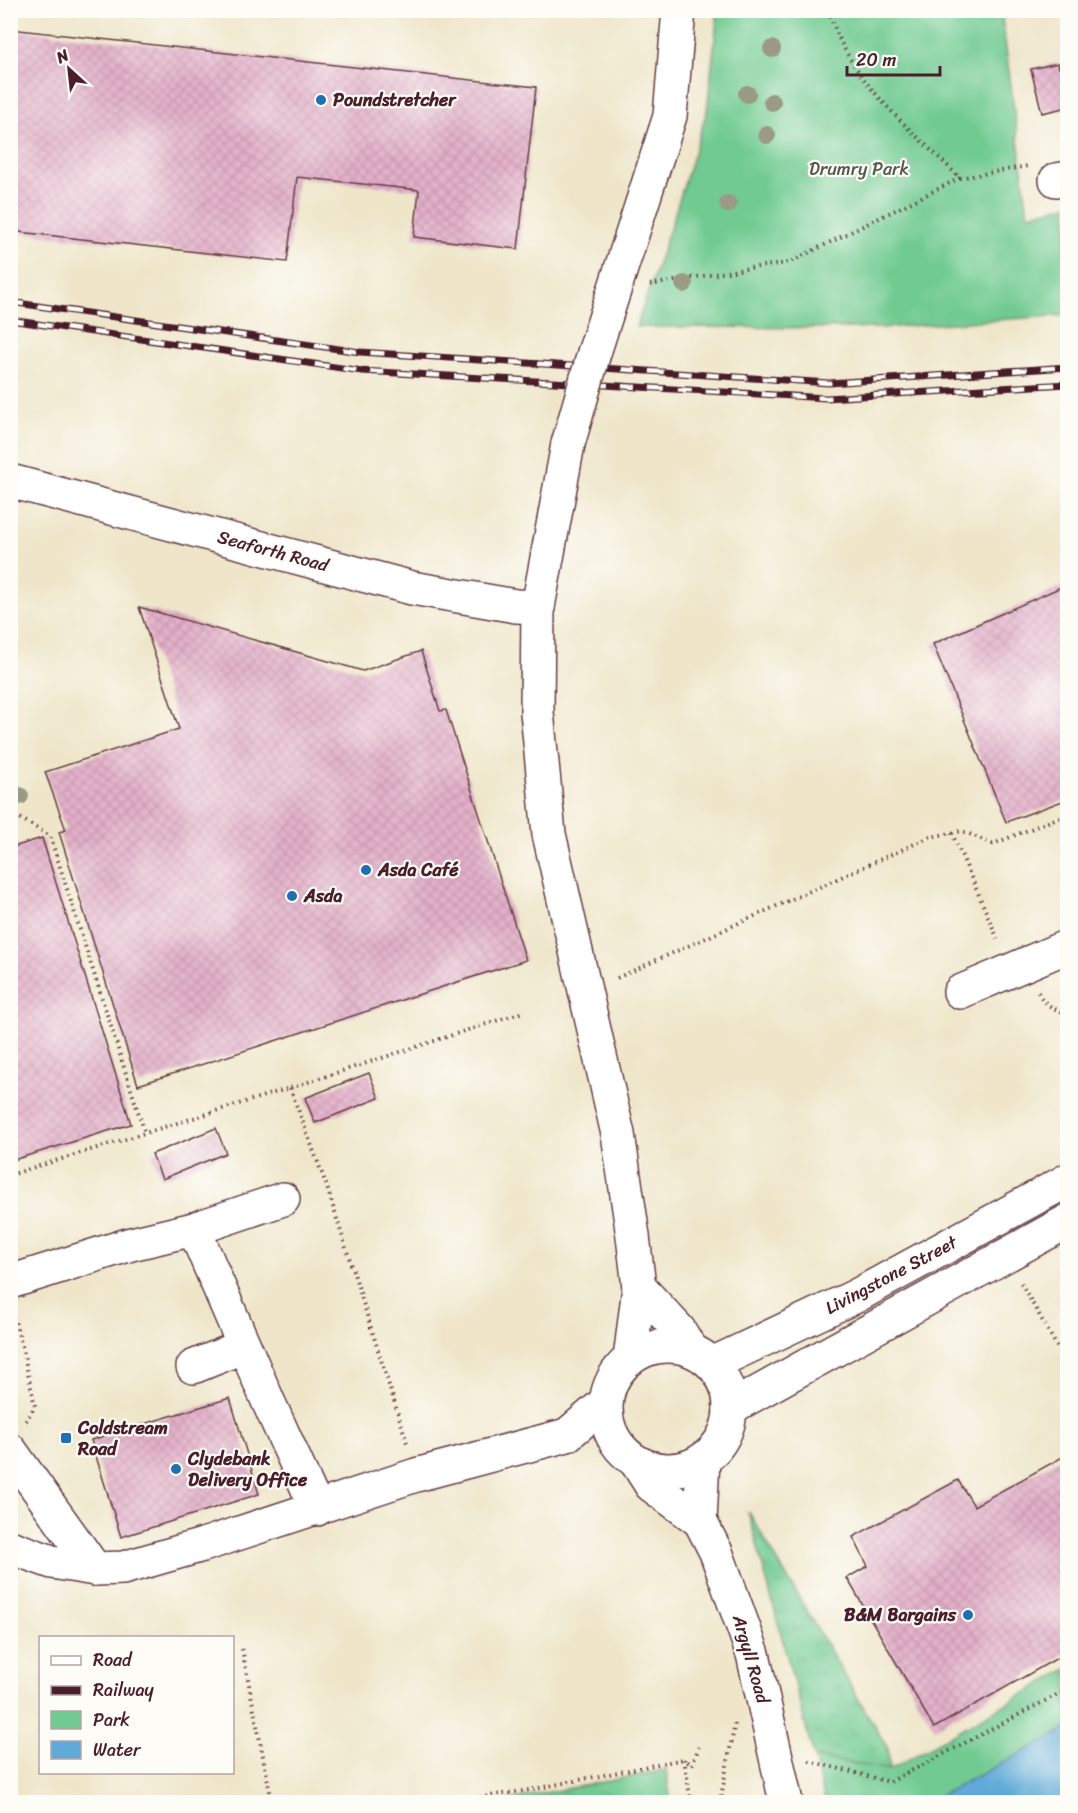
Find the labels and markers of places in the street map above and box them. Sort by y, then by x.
place label: Poundstretcher [333,84,457,116]
marker: Poundstretcher [314,93,328,107]
place label: Asda Café [377,854,459,886]
marker: Asda Café [359,863,373,877]
place label: Asda [303,880,343,912]
marker: Asda [285,889,299,903]
place label: Coldstream Road [77,1412,168,1465]
marker: Coldstream Road [59,1431,73,1445]
place label: Clydebank Delivery Office [187,1443,308,1496]
marker: Clydebank Delivery Office [169,1462,183,1476]
place label: B&M Bargains [844,1599,957,1631]
marker: B&M Bargains [961,1608,975,1622]

